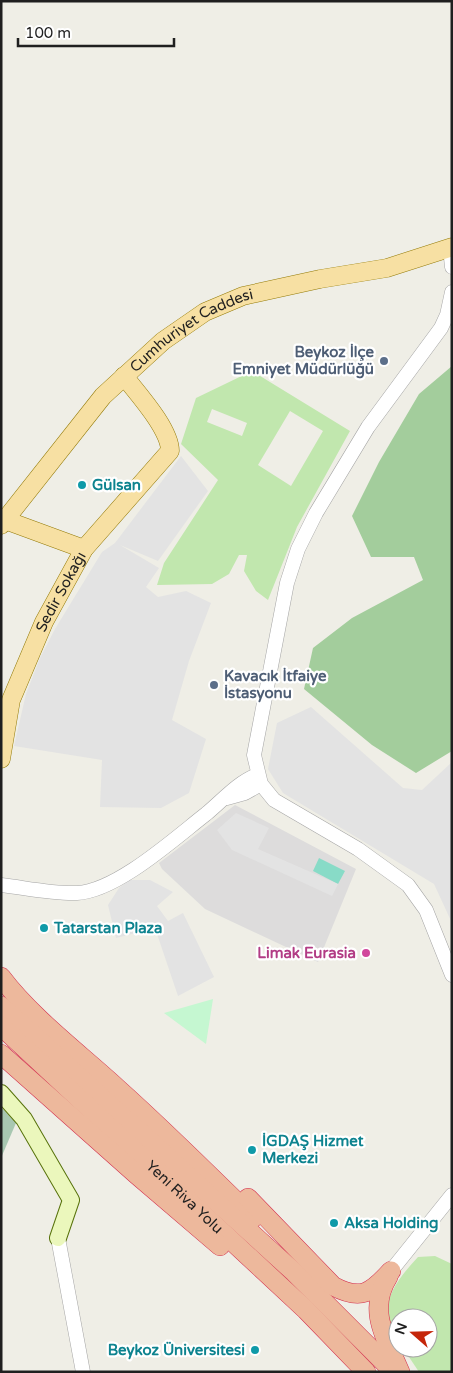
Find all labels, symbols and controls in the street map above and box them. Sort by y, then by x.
scale bar [18,15,174,47]
text: 100 m [25,24,71,42]
street label: Cumhuriyet Caddesi [126,285,255,376]
place label: Beykoz İlçe Emniyet Müdürlüğü [233,343,375,379]
marker: Beykoz İlçe Emniyet Müdürlüğü [378,355,390,367]
place label: Gülsan [92,476,141,494]
marker: Gülsan [76,479,88,491]
street label: Sedir Sokağı [32,549,90,635]
place label: Kavacık İtfaiye İstasyonu [224,667,327,703]
marker: Kavacık İtfaiye İstasyonu [208,679,220,691]
place label: Tatarstan Plaza [53,919,162,937]
marker: Tatarstan Plaza [38,922,50,934]
place label: Limak Eurasia [257,944,356,962]
marker: Limak Eurasia [360,947,372,959]
place label: İGDAŞ Hizmet Merkezi [262,1132,364,1167]
marker: İGDAŞ Hizmet Merkezi [246,1144,258,1156]
street label: Yeni Riva Yolu [142,1157,227,1237]
place label: Aksa Holding [344,1214,439,1233]
marker: Aksa Holding [328,1217,340,1229]
north arrow [388,1308,438,1358]
text: N [391,1321,411,1337]
place label: Beykoz Üniversitesi [108,1341,245,1360]
marker: Beykoz Üniversitesi [249,1344,261,1356]

